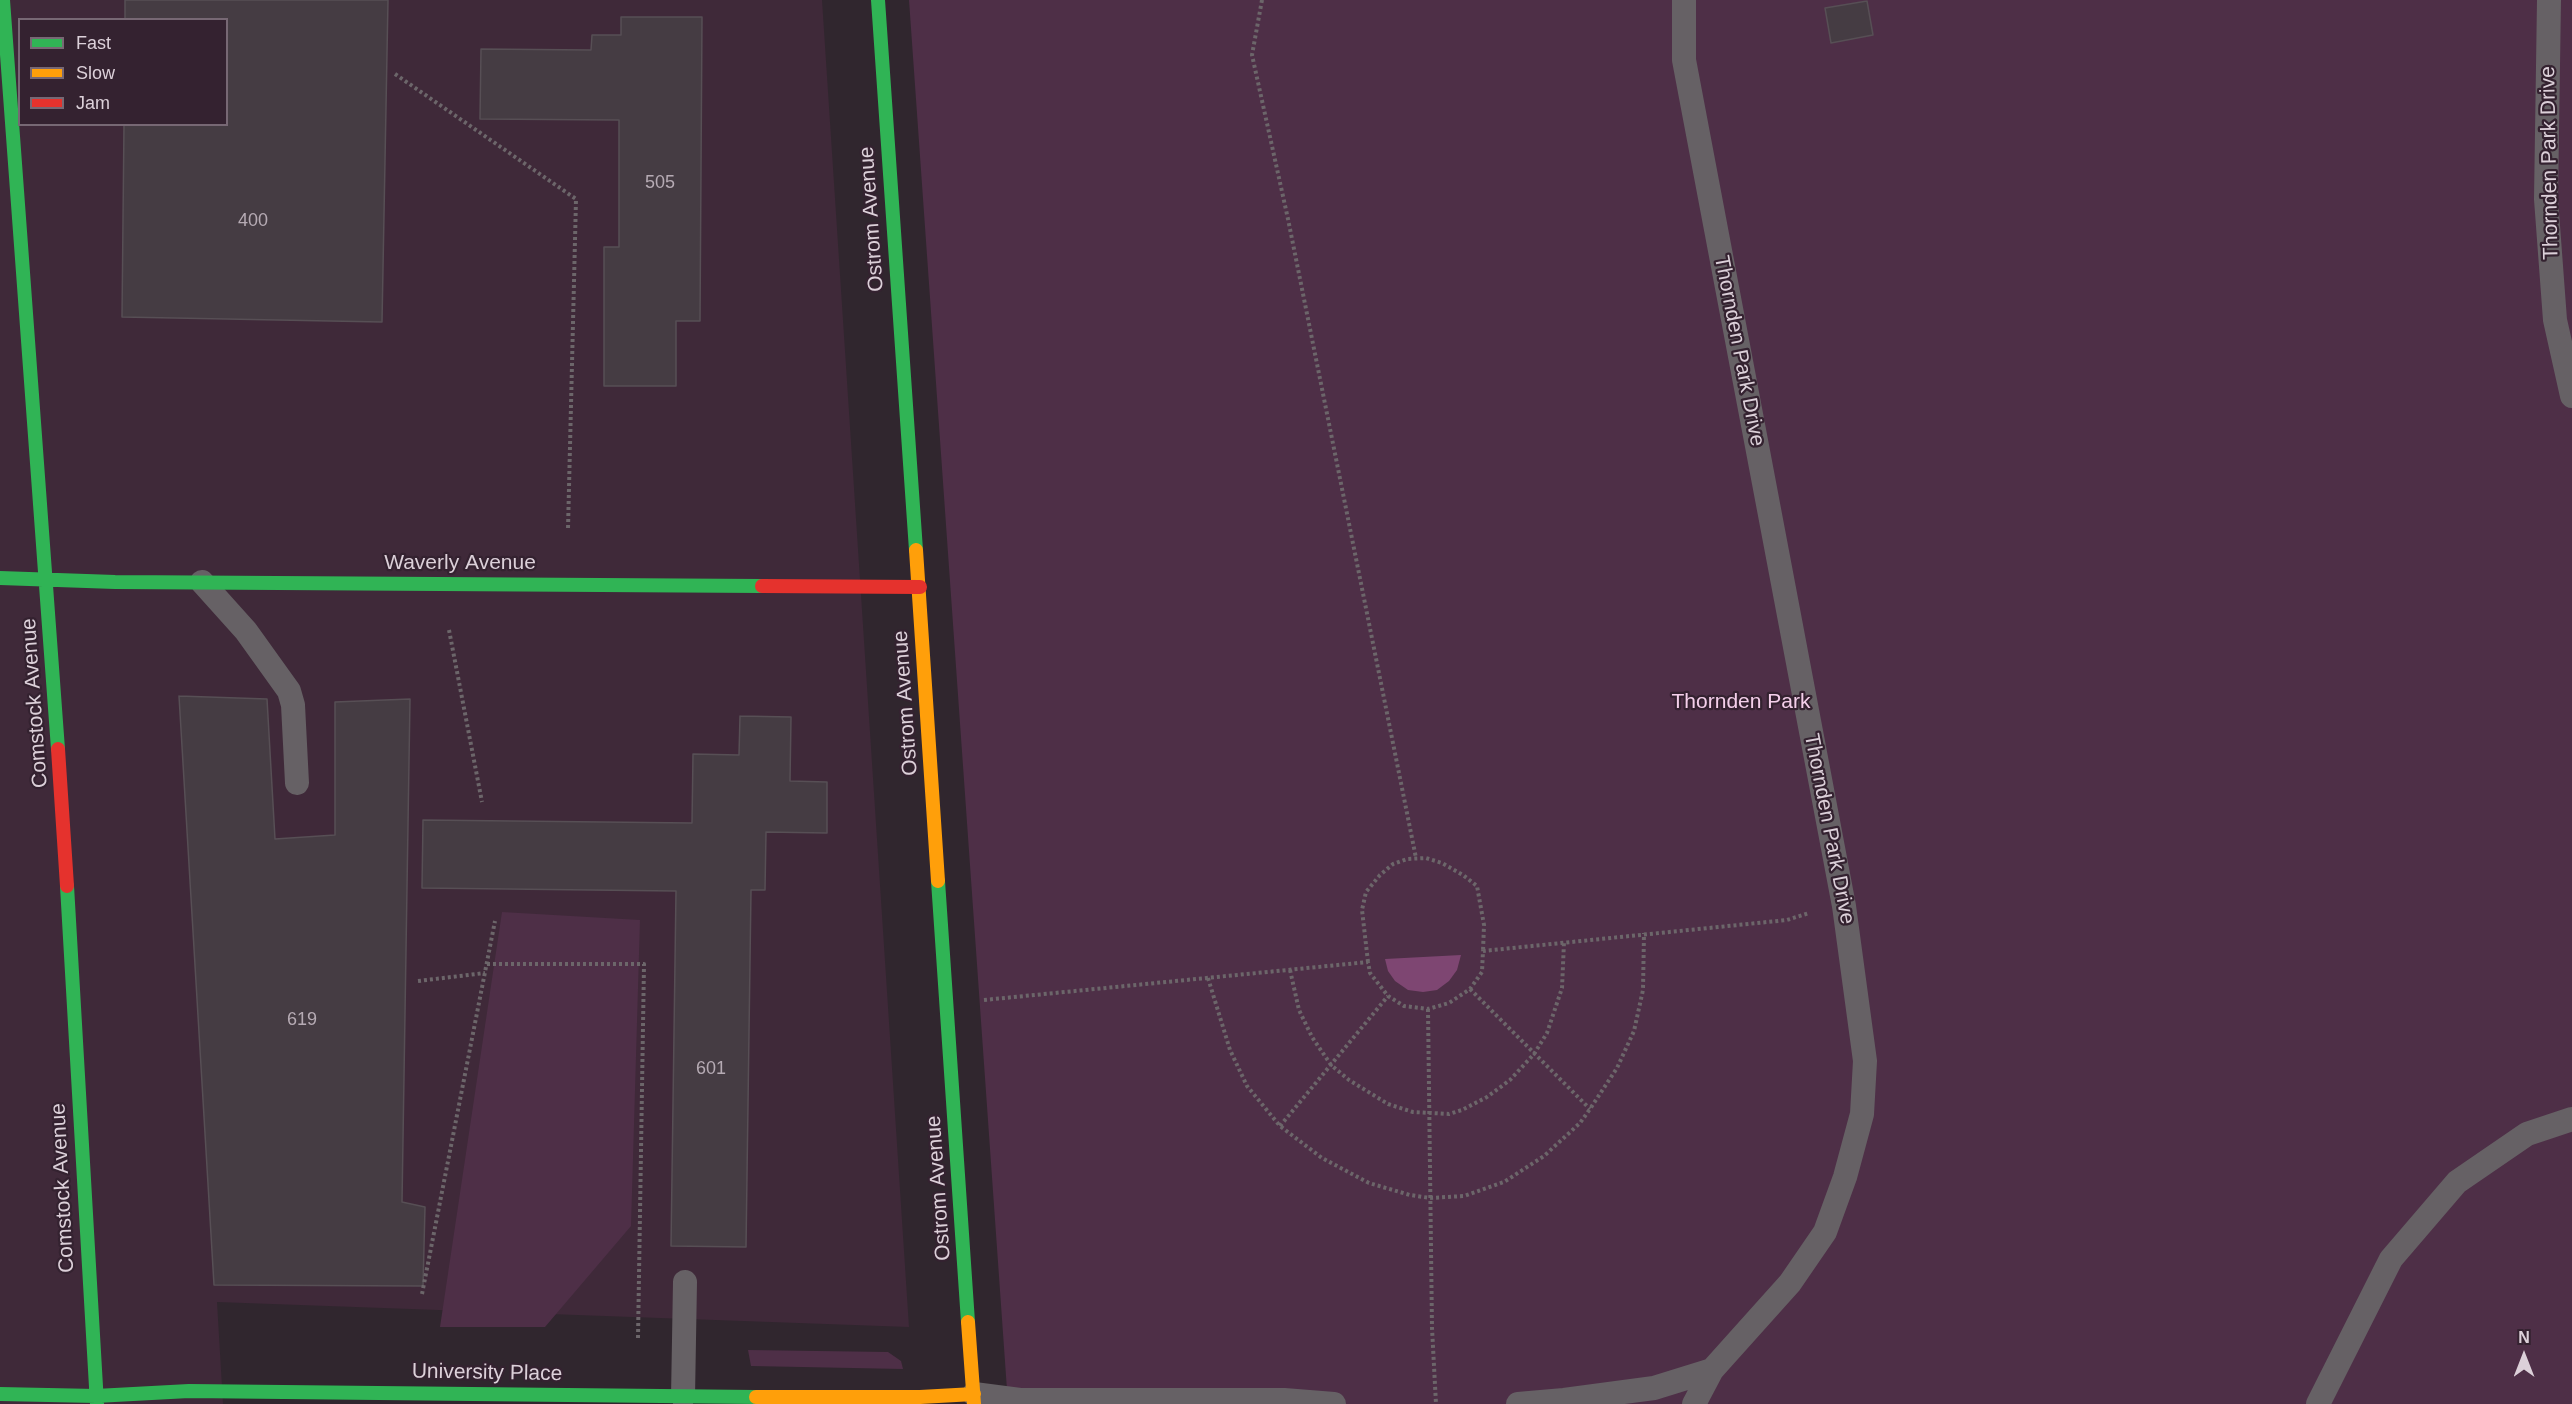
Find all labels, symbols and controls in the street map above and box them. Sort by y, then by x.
legend [18,18,228,126]
text: Fast [76,33,111,53]
text: Slow [76,63,115,83]
street label: Thornden Park Drive [2536,66,2564,260]
text: Jam [76,93,110,113]
street label: Ostrom Avenue [854,146,890,292]
house number: 505 [645,172,675,194]
house number: 400 [238,210,268,232]
street label: Thornden Park Drive [1708,254,1770,448]
street label: Waverly Avenue [384,550,536,576]
street label: Comstock Avenue [17,617,53,789]
street label: Ostrom Avenue [888,630,924,776]
park label: Thornden Park [1672,689,1810,715]
street label: Thornden Park Drive [1798,732,1860,926]
house number: 619 [287,1009,317,1031]
house number: 601 [696,1058,726,1080]
street label: Comstock Avenue [46,1102,80,1274]
street label: Ostrom Avenue [921,1115,957,1261]
north arrow [2494,1326,2554,1386]
text: N [2518,1329,2530,1346]
street label: University Place [412,1359,562,1387]

